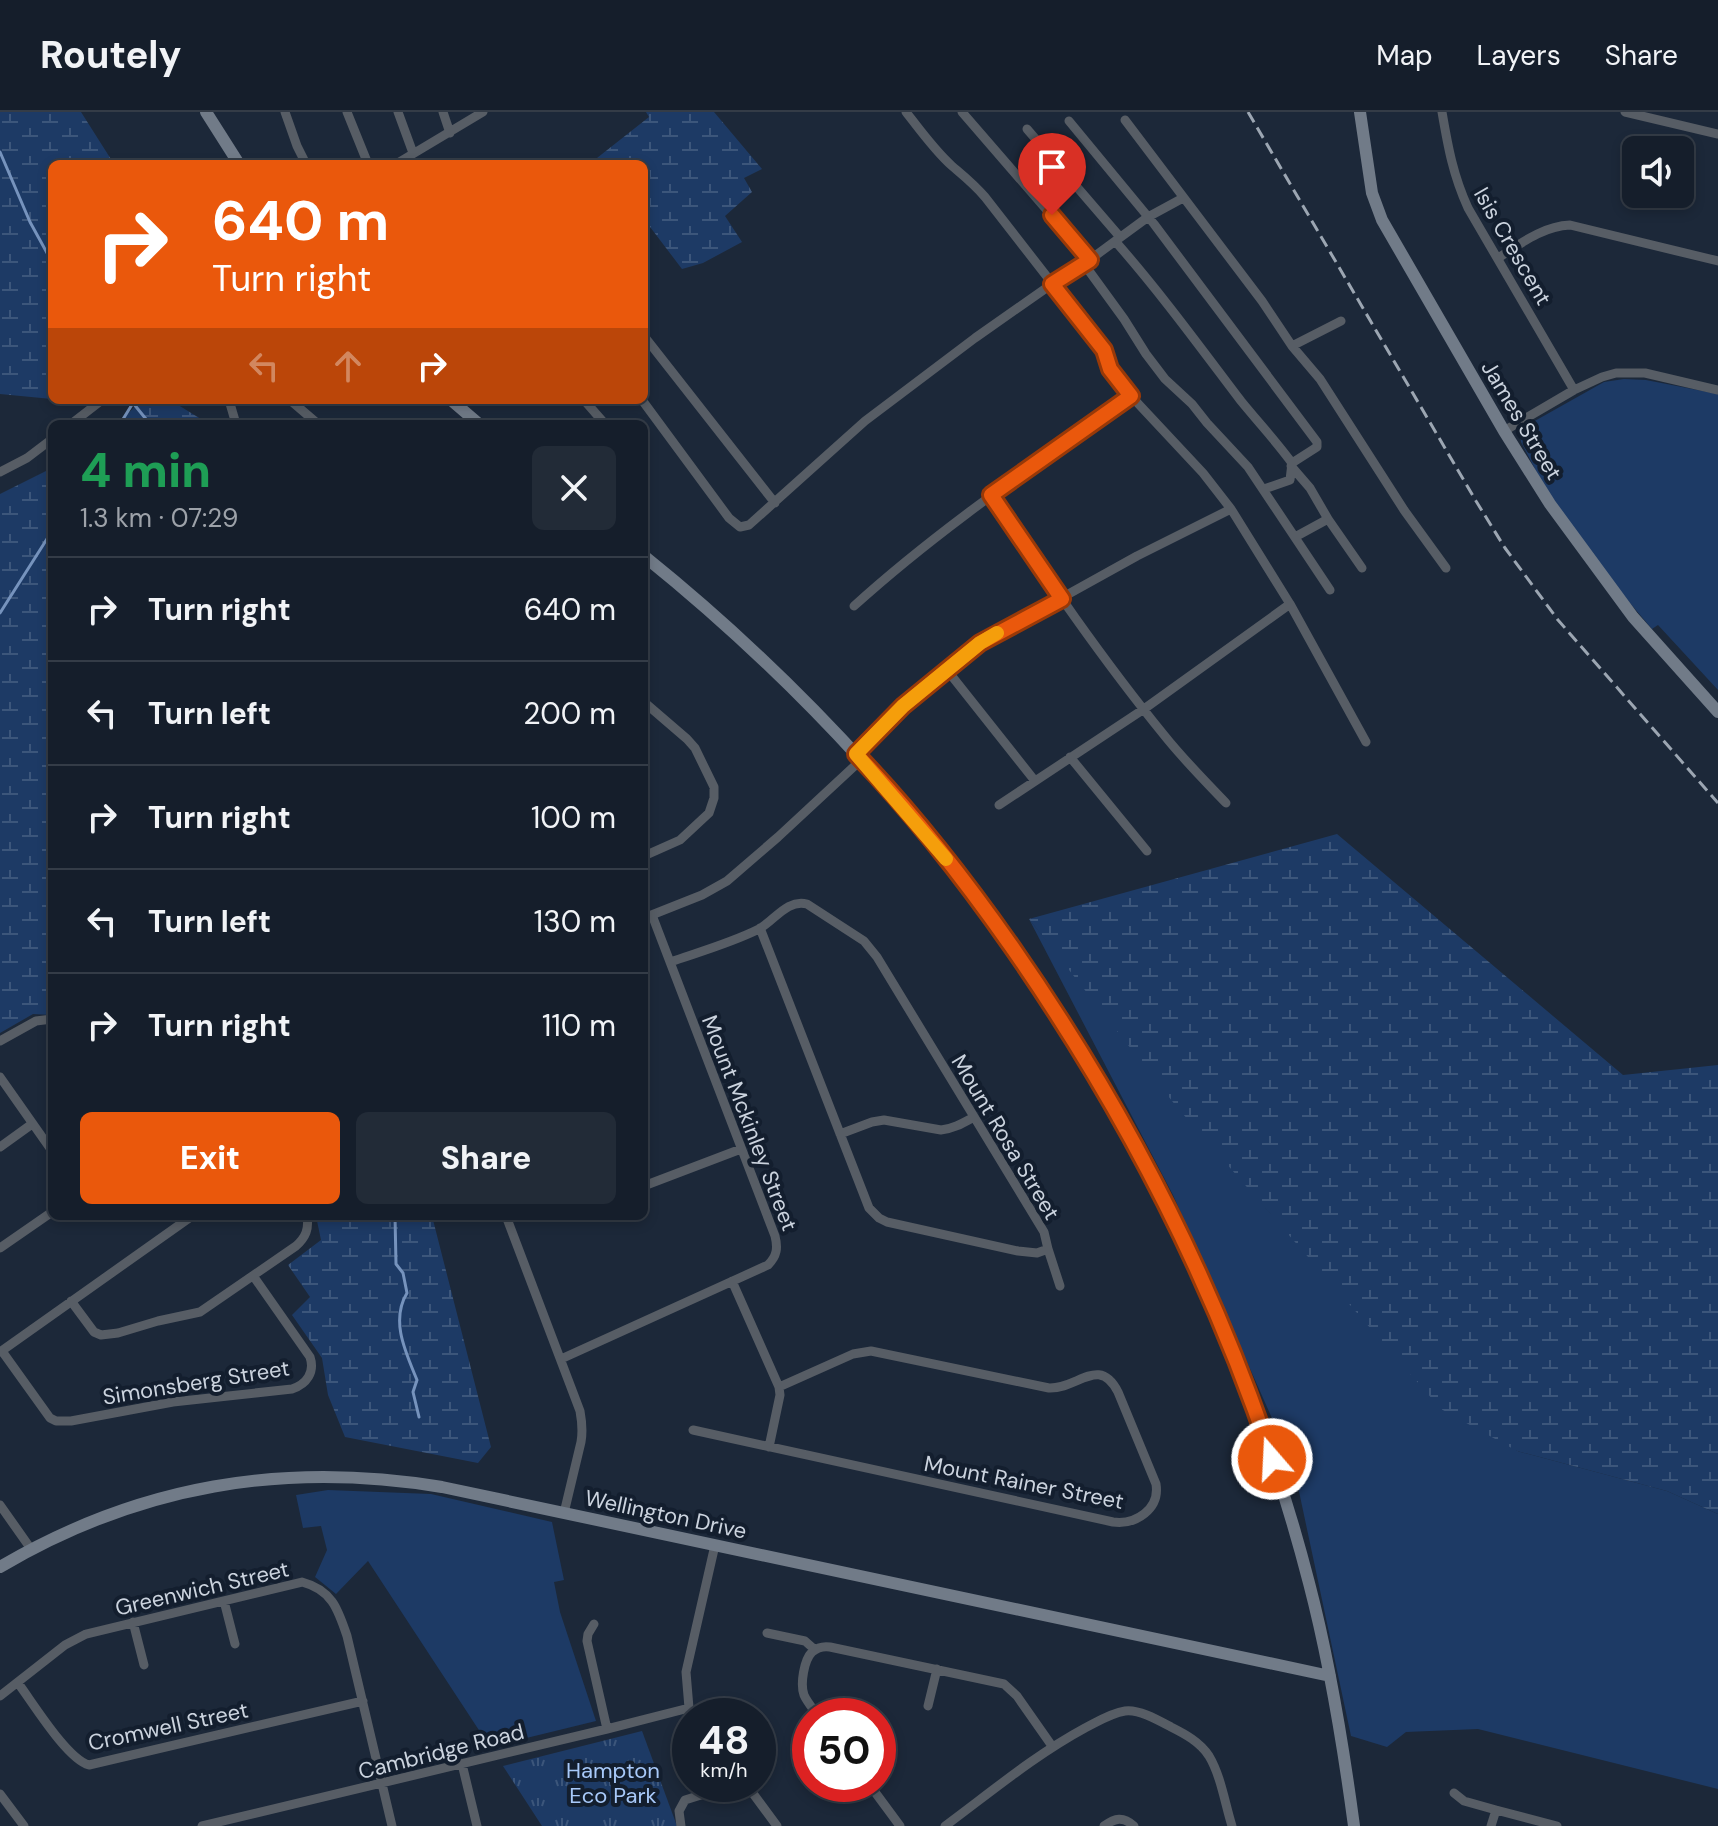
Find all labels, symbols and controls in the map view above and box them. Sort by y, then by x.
text: Routely [40,30,181,80]
text: Map [1376,37,1433,74]
text: Layers [1477,37,1561,74]
text: Share [1605,37,1678,74]
pin [1018,133,1086,215]
map controls [1622,136,1694,208]
button: sound [1622,136,1694,208]
icon: arrive [1030,145,1074,189]
street label: Isis Crescent [1467,182,1558,311]
text: 640 m [212,184,389,257]
icon: right [80,192,184,296]
text: Turn right [212,255,371,302]
icon: left [242,344,286,388]
icon: ahead [326,344,370,388]
icon: right [410,344,454,388]
street label: James Street [1475,355,1569,485]
text: 4 min [80,439,211,502]
button: close [532,446,616,530]
text: 1.3 km · 07:29 [80,501,238,535]
icon: right [80,587,124,631]
text: Turn right [148,590,291,629]
text: 640 m [524,590,616,629]
icon: left [80,691,124,735]
text: Turn left [148,694,271,733]
text: 200 m [523,694,616,733]
icon: right [80,795,124,839]
text: Turn right [148,798,291,837]
text: 100 m [531,798,616,837]
icon: left [80,899,124,943]
text: Turn left [148,902,271,941]
text: 130 m [534,902,616,941]
icon: right [80,1003,124,1047]
text: Turn right [148,1006,291,1045]
text: 110 m [542,1006,616,1045]
street label: Mount Mckinley Street [695,1011,804,1235]
street label: Mount Rosa Street [945,1049,1066,1225]
button: Exit [80,1112,340,1204]
button: Share [356,1112,616,1204]
street label: Simonsberg Street [100,1353,292,1412]
position arrow [1230,1417,1314,1501]
street label: Mount Rainer Street [922,1449,1126,1516]
street label: Wellington Drive [582,1483,749,1546]
street label: Greenwich Street [112,1554,292,1623]
street label: Cromwell Street [85,1695,251,1758]
speed limit sign: 50 [792,1698,896,1802]
text: 48 [698,1714,750,1766]
street label: Cambridge Road [355,1717,527,1786]
park label: Hampton Eco Park [566,1756,660,1810]
text: km/h [700,1757,748,1783]

